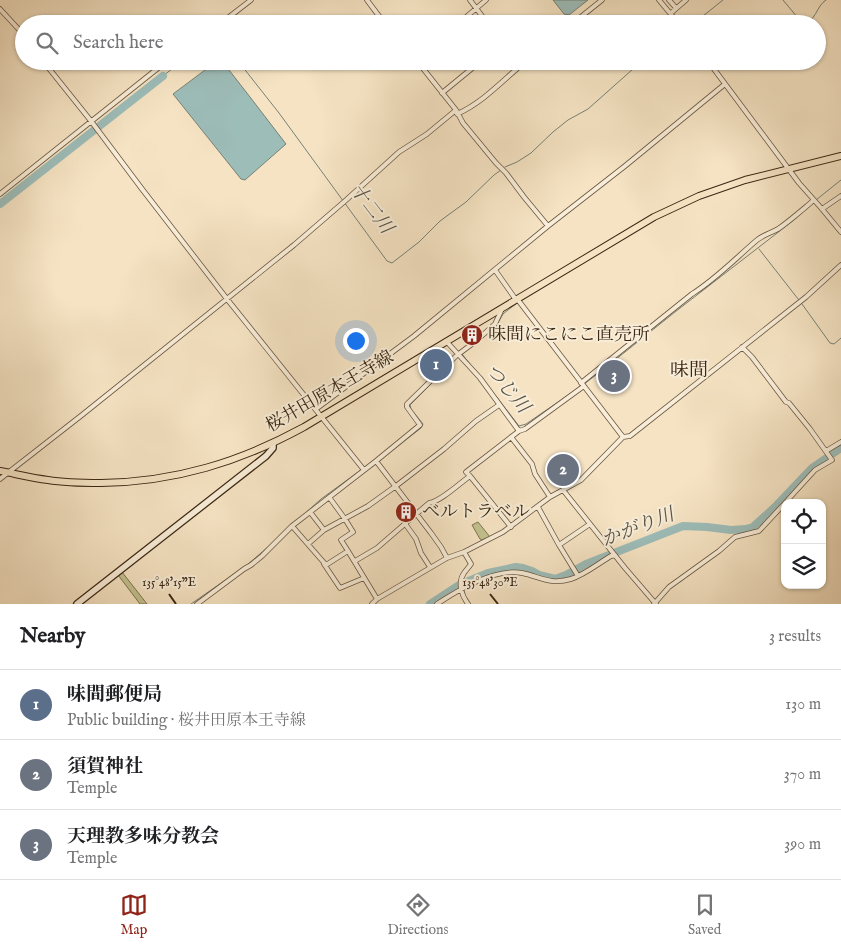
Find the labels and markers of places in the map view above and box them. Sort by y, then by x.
building icon: 味間にこにこ直売所 [460,323,484,347]
place label: 味間にこにこ直売所 [488,324,650,347]
pin: 1 [420,346,452,384]
pin: 3 [598,357,630,395]
pin: 2 [547,451,579,489]
building icon: ベルトラベル [394,500,418,524]
place label: ベルトラベル [422,501,530,524]

